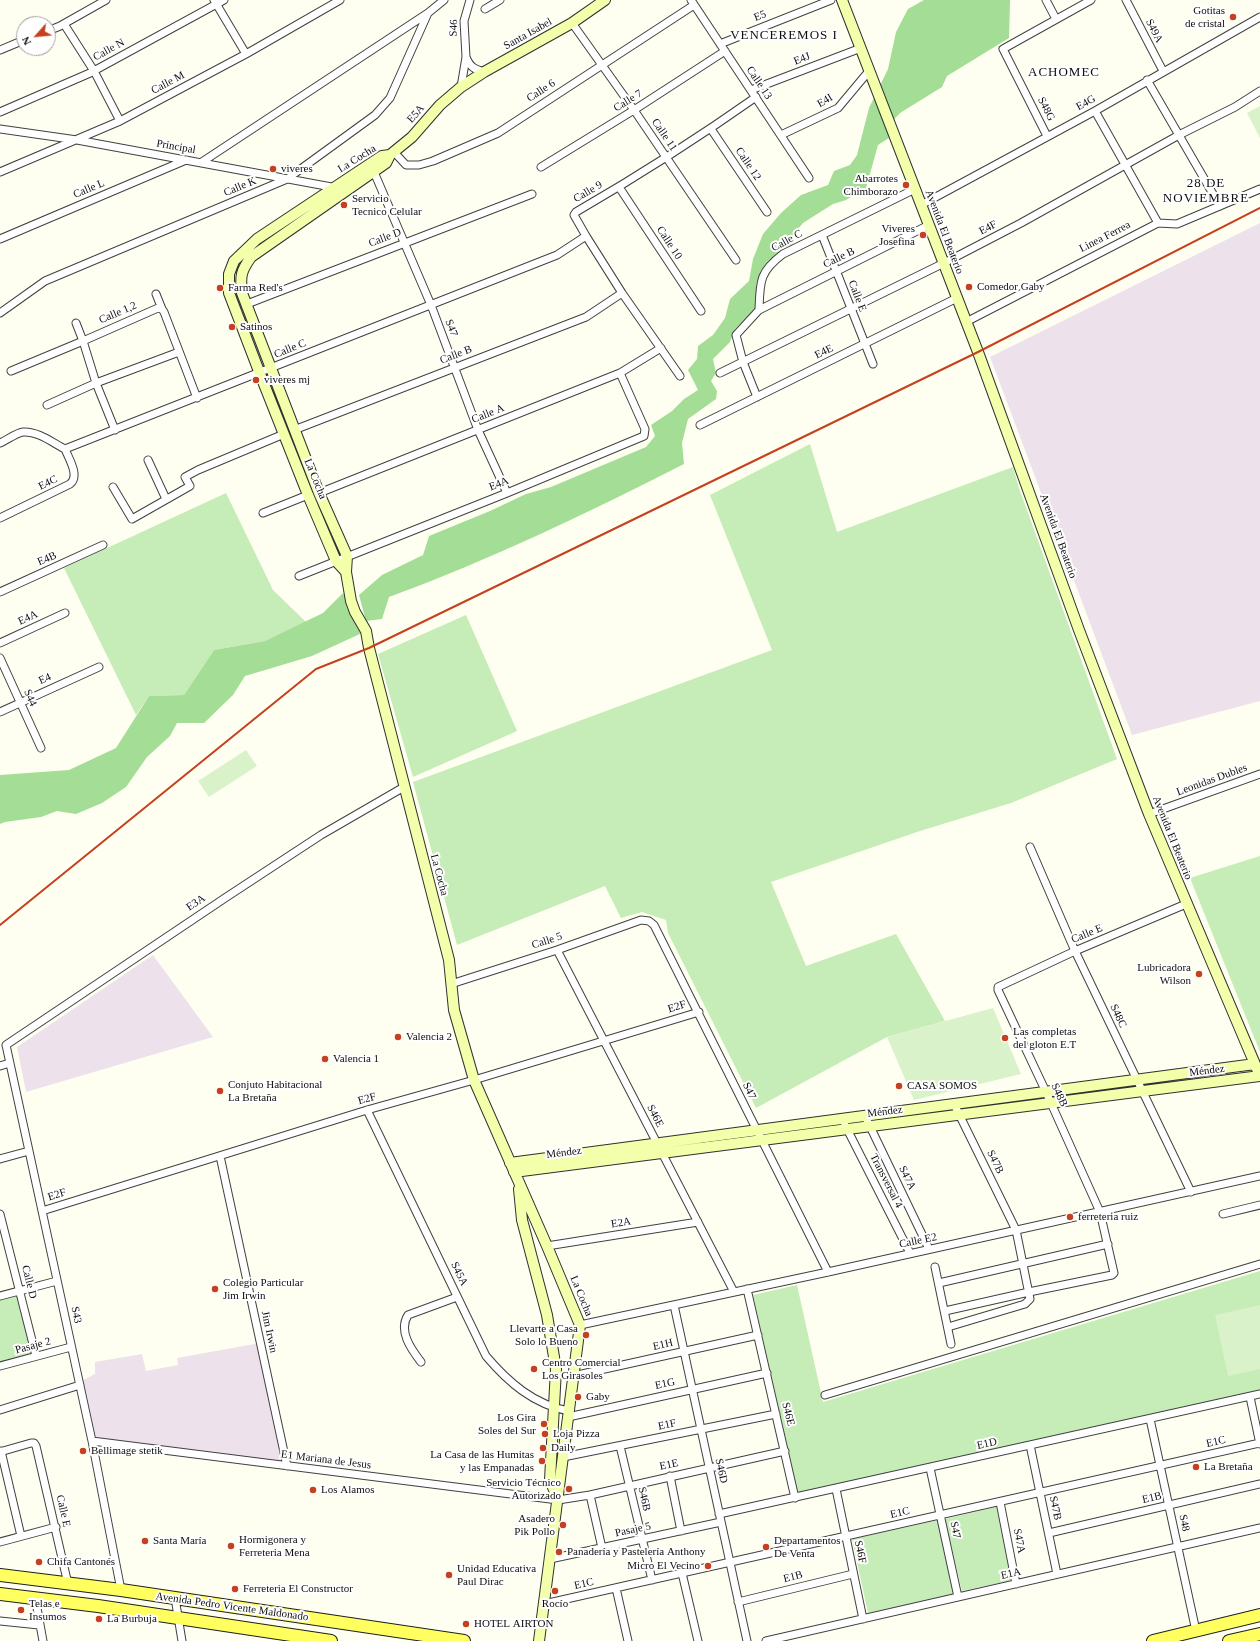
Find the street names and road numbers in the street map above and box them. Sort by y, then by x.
street label: E5 [752,8,768,24]
street label: Santa Isabel [501,15,555,53]
street label: S49A [1142,17,1166,45]
street label: S46 [447,19,461,37]
street label: Calle N [91,36,127,64]
street label: E4J [792,50,812,68]
street label: Calle 13 [743,64,775,102]
street label: Calle M [149,69,187,97]
street label: Calle 6 [524,77,558,105]
street label: Calle 7 [611,87,645,115]
street label: E4I [815,91,835,111]
street label: E4G [1074,92,1098,114]
street label: S48G [1034,95,1058,123]
street label: E5A [404,102,428,126]
street label: Calle 11 [648,116,680,154]
street label: Principal [155,137,197,157]
street label: La Cocha [336,142,378,176]
street label: Calle 12 [732,145,764,183]
street label: Calle K [222,174,258,200]
street label: Calle L [71,177,107,201]
street label: Calle 9 [571,178,605,206]
street label: Avenida El Beaterio [922,188,966,276]
street label: E4F [977,218,999,238]
street label: Linea Ferrea [1077,218,1133,256]
street label: Calle 10 [653,224,685,262]
street label: Calle D [367,226,403,250]
street label: Calle C [769,227,805,255]
street label: Calle B [821,245,857,271]
street label: Calle E [845,278,869,314]
street label: Calle 1,2 [97,299,139,327]
street label: S47 [442,318,460,338]
street label: Calle C [272,337,308,361]
street label: E4E [813,342,835,362]
street label: Calle B [438,343,474,367]
street label: Calle A [470,402,506,426]
street label: La Cocha [301,457,329,501]
street label: E4C [36,473,60,493]
street label: E4A [487,474,511,494]
street label: Avenida El Beaterio [1037,492,1079,580]
street label: E4B [35,549,59,569]
street label: E4A [16,608,40,628]
street label: E4 [37,670,53,688]
street label: S44 [20,687,40,709]
street label: Leonidas Dubles [1175,761,1249,799]
street label: Avenida El Beaterio [1149,794,1195,882]
street label: La Cocha [427,853,451,897]
street label: E3A [184,892,208,914]
street label: Calle E [1069,922,1105,946]
street label: Calle 5 [530,930,564,952]
street label: E2F [666,998,688,1016]
street label: S48C [1107,1002,1129,1030]
street label: Méndez [1189,1062,1225,1080]
street label: S47 [739,1080,759,1102]
street label: S48B [1048,1081,1070,1109]
street label: E2F [356,1090,378,1108]
street label: S46E [644,1102,666,1130]
street label: Méndez [867,1103,903,1121]
street label: Méndez [546,1144,582,1162]
street label: S47B [984,1148,1006,1176]
street label: Transversal 4 [867,1152,905,1210]
street label: S47A [896,1164,918,1192]
street label: E2F [46,1186,68,1204]
street label: E2A [610,1215,632,1231]
street label: Calle E2 [898,1231,938,1251]
street label: S45A [448,1260,470,1288]
street label: Calle D [18,1264,40,1300]
street label: La Cocha [567,1274,595,1318]
street label: S43 [68,1305,84,1325]
street label: Jim Irwin [258,1310,280,1354]
street label: Pasaje 2 [14,1335,52,1357]
street label: E1H [652,1336,674,1354]
street label: E1G [654,1375,676,1393]
street label: S46E [779,1401,797,1427]
street label: E1F [657,1417,677,1433]
street label: E1C [1205,1433,1227,1451]
street label: E1D [976,1435,998,1453]
street label: E1 Mariana de Jesus [280,1448,372,1472]
street label: E1E [658,1457,680,1473]
street label: S46D [712,1457,730,1485]
street label: S46B [635,1486,653,1512]
street label: E1B [1141,1489,1163,1507]
street label: Calle E [53,1494,73,1528]
street label: S47B [1046,1495,1064,1521]
street label: E1C [889,1504,911,1522]
street label: S48 [1176,1513,1192,1533]
street label: Pasaje 5 [614,1520,652,1540]
street label: S47 [947,1520,963,1540]
street label: S47A [1010,1527,1028,1555]
street label: S46F [851,1539,869,1565]
street label: E1A [1000,1565,1022,1583]
street label: E1B [782,1568,804,1586]
street label: E1C [573,1575,595,1593]
street label: Avenida Pedro Vicente Maldonado [155,1590,309,1624]

